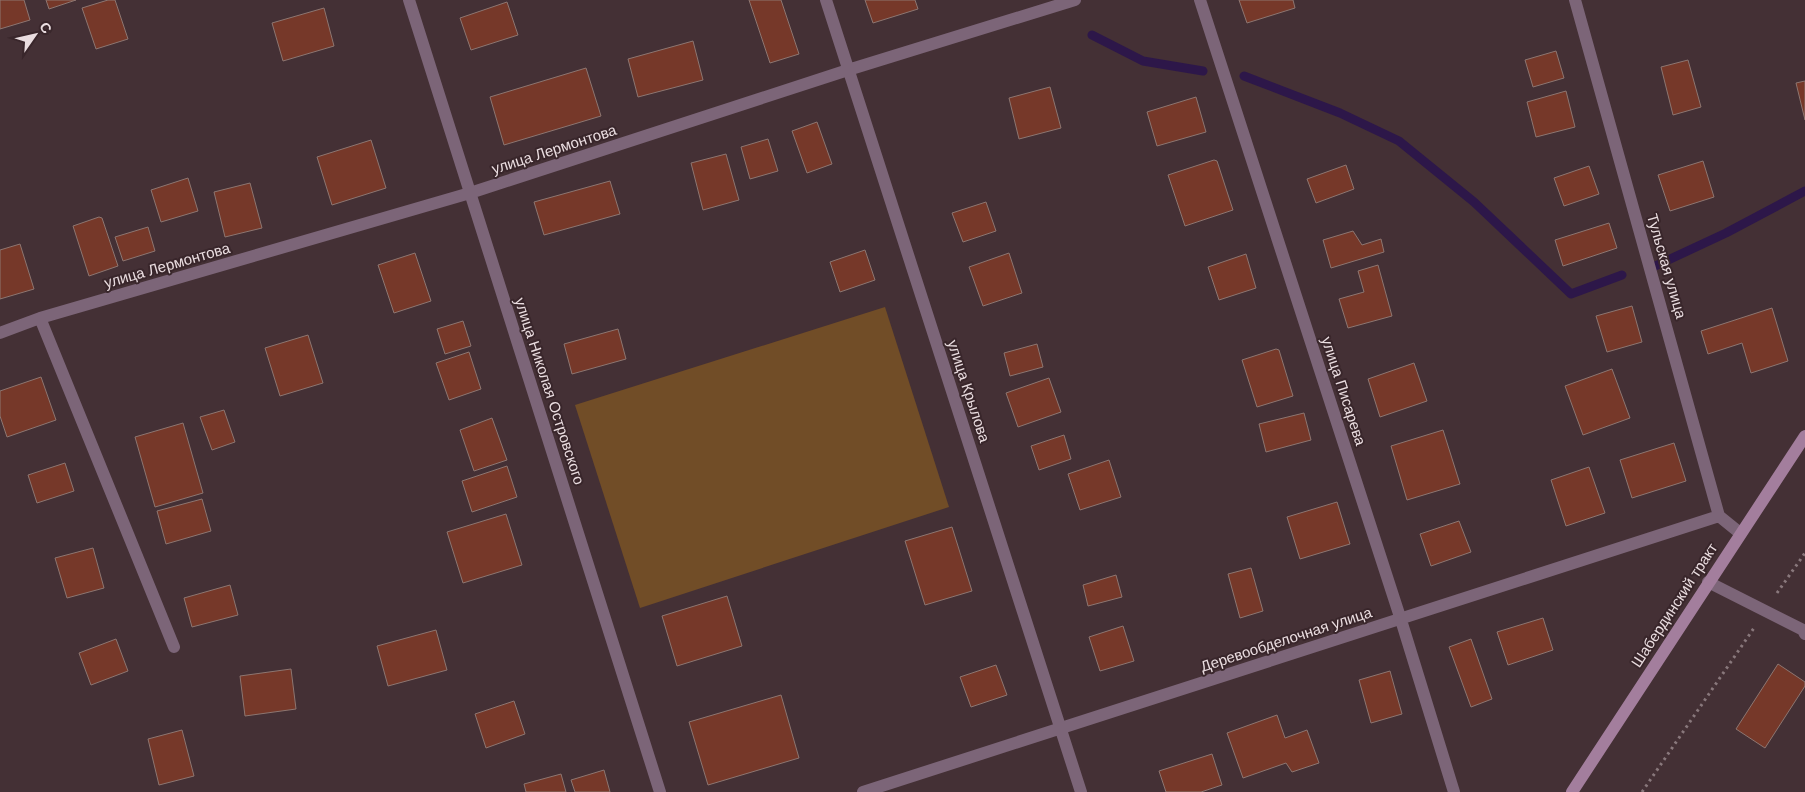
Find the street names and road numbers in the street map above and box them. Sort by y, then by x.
street label: улица Лермонтова [490,121,619,177]
street label: Тульская улица [1644,212,1690,321]
street label: улица Лермонтова [102,239,232,291]
street label: улица Николая Островского [512,295,588,487]
street label: улица Писарева [1318,335,1370,448]
street label: улица Крылова [944,338,994,445]
street label: Шабердинский тракт [1628,540,1721,670]
street label: Деревообделочная улица [1198,603,1374,675]

